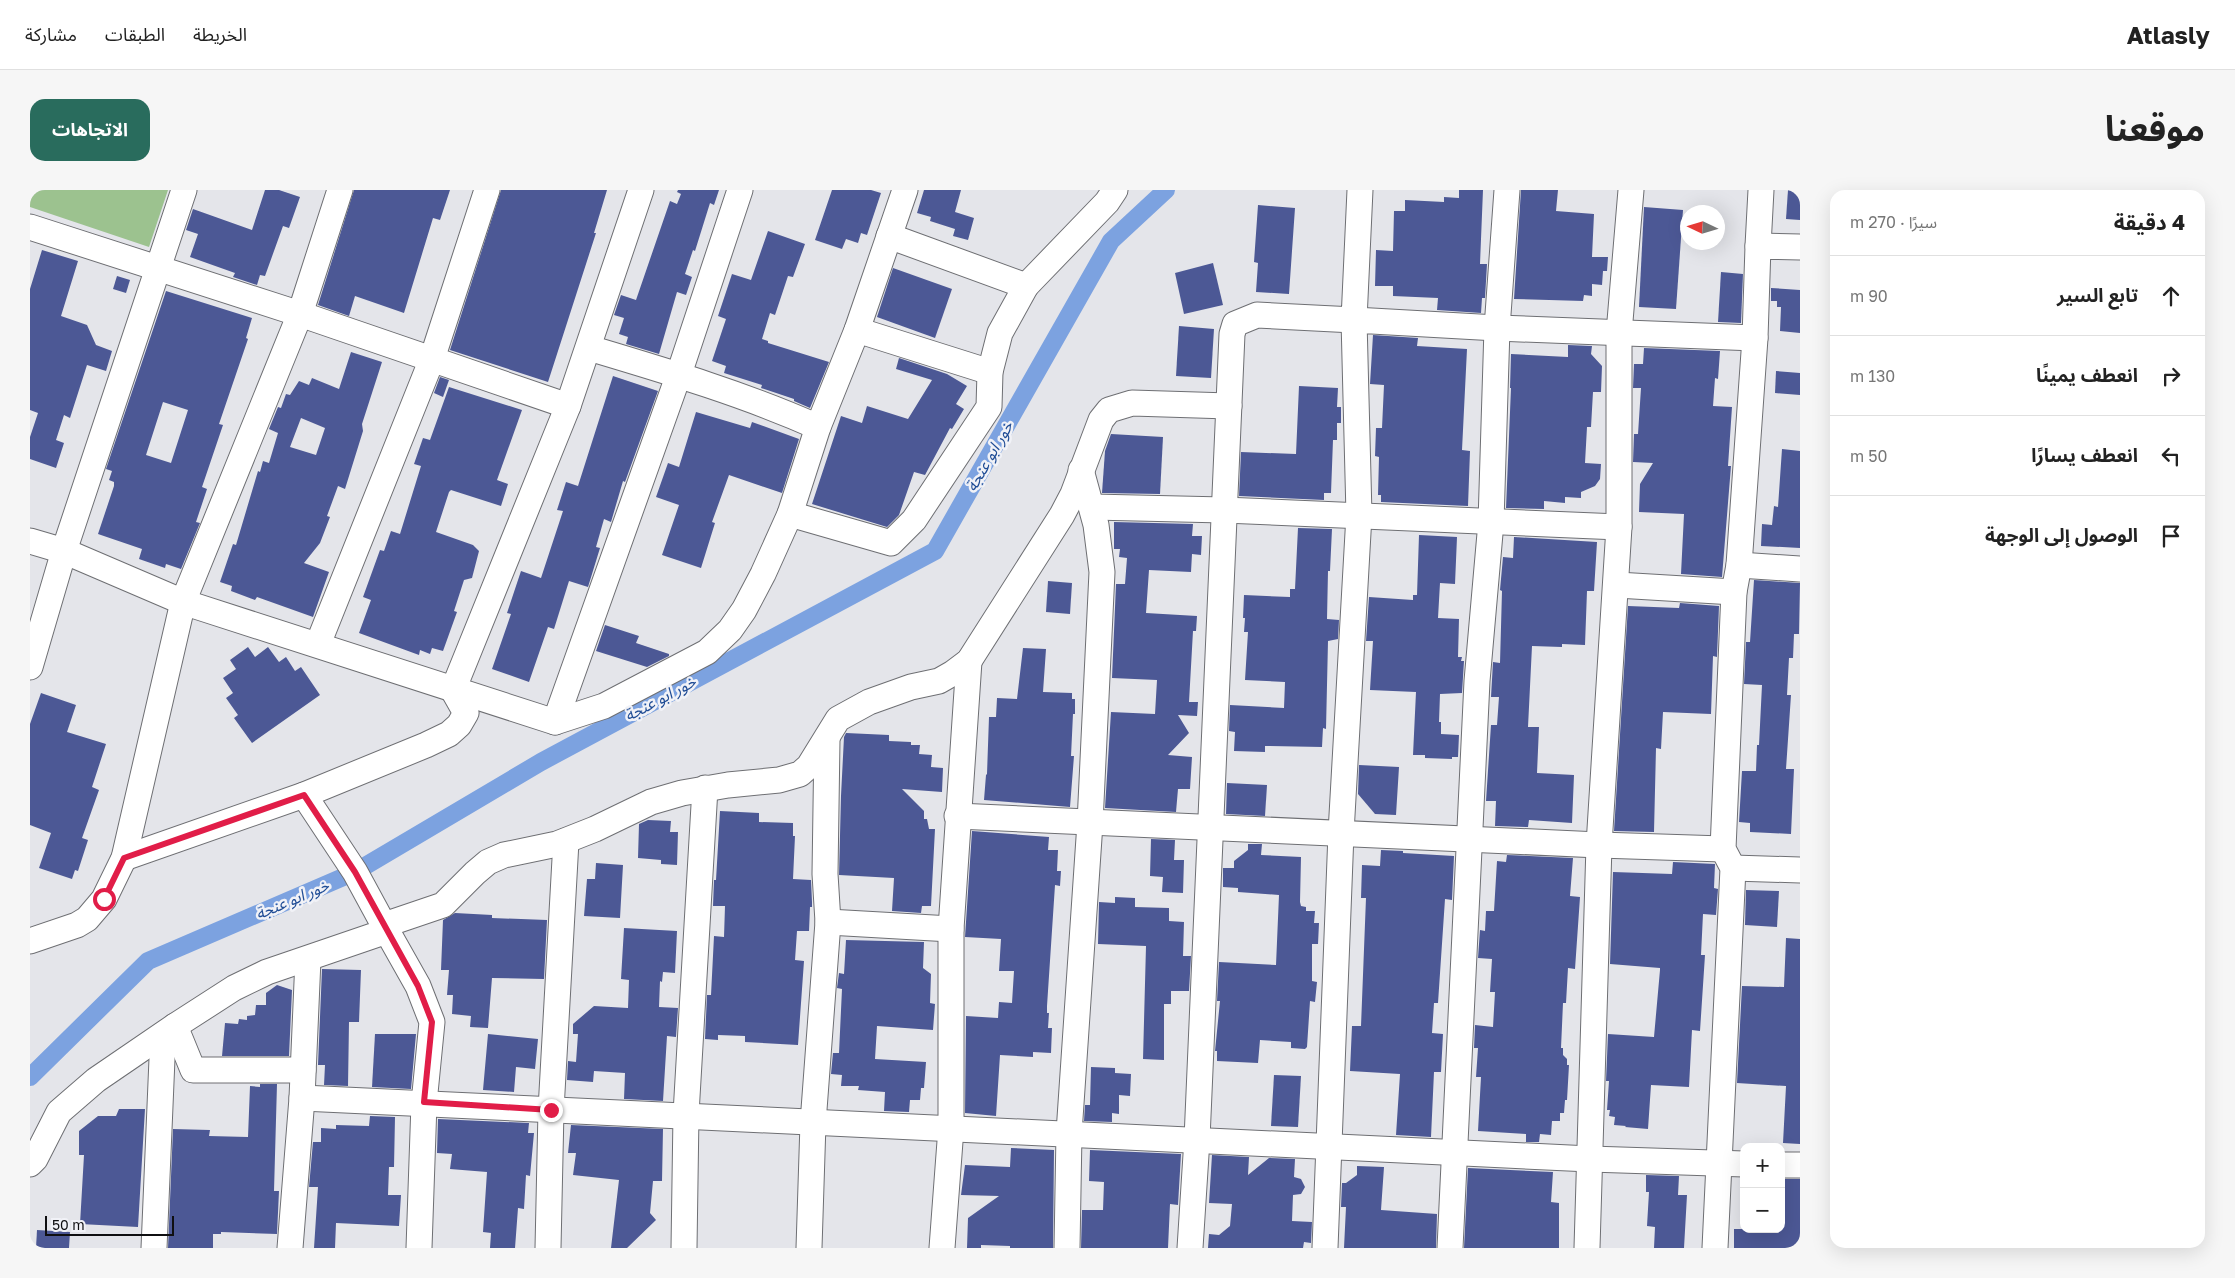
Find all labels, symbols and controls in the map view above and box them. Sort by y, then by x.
text: Atlasly [2127,20,2210,49]
text: مشاركة [25,23,77,45]
text: الطبقات [105,23,165,45]
text: الخريطة [193,23,247,45]
button: الاتجاهات [30,99,150,161]
text: موقعنا [2105,107,2205,149]
north arrow [1680,205,1725,250]
text: 4 دقيقة [2114,209,2185,235]
text: سيرًا · 270 m [1850,212,1937,232]
icon: ahead [2157,282,2185,310]
text: تابع السير [2057,283,2138,306]
text: 90 m [1850,286,1888,306]
icon: right [2157,362,2185,390]
text: انعطف يمينًا [2036,363,2138,386]
text: 130 m [1850,366,1895,386]
water label: خور ابو عنجة [961,417,1017,495]
icon: left [2157,442,2185,470]
text: انعطف يسارًا [2031,443,2138,466]
text: 50 m [1850,446,1887,466]
icon: arrive [2157,522,2185,550]
text: الوصول إلى الوجهة [1985,523,2138,546]
water label: خور ابو عنجة [621,671,700,725]
water label: خور ابو عنجة [252,874,332,923]
route start [93,888,116,911]
route end [540,1099,563,1122]
map controls [1740,1143,1785,1233]
button: + [1740,1143,1785,1188]
button: − [1740,1188,1785,1233]
scale bar [45,1213,174,1236]
text: 50 m [52,1216,85,1233]

